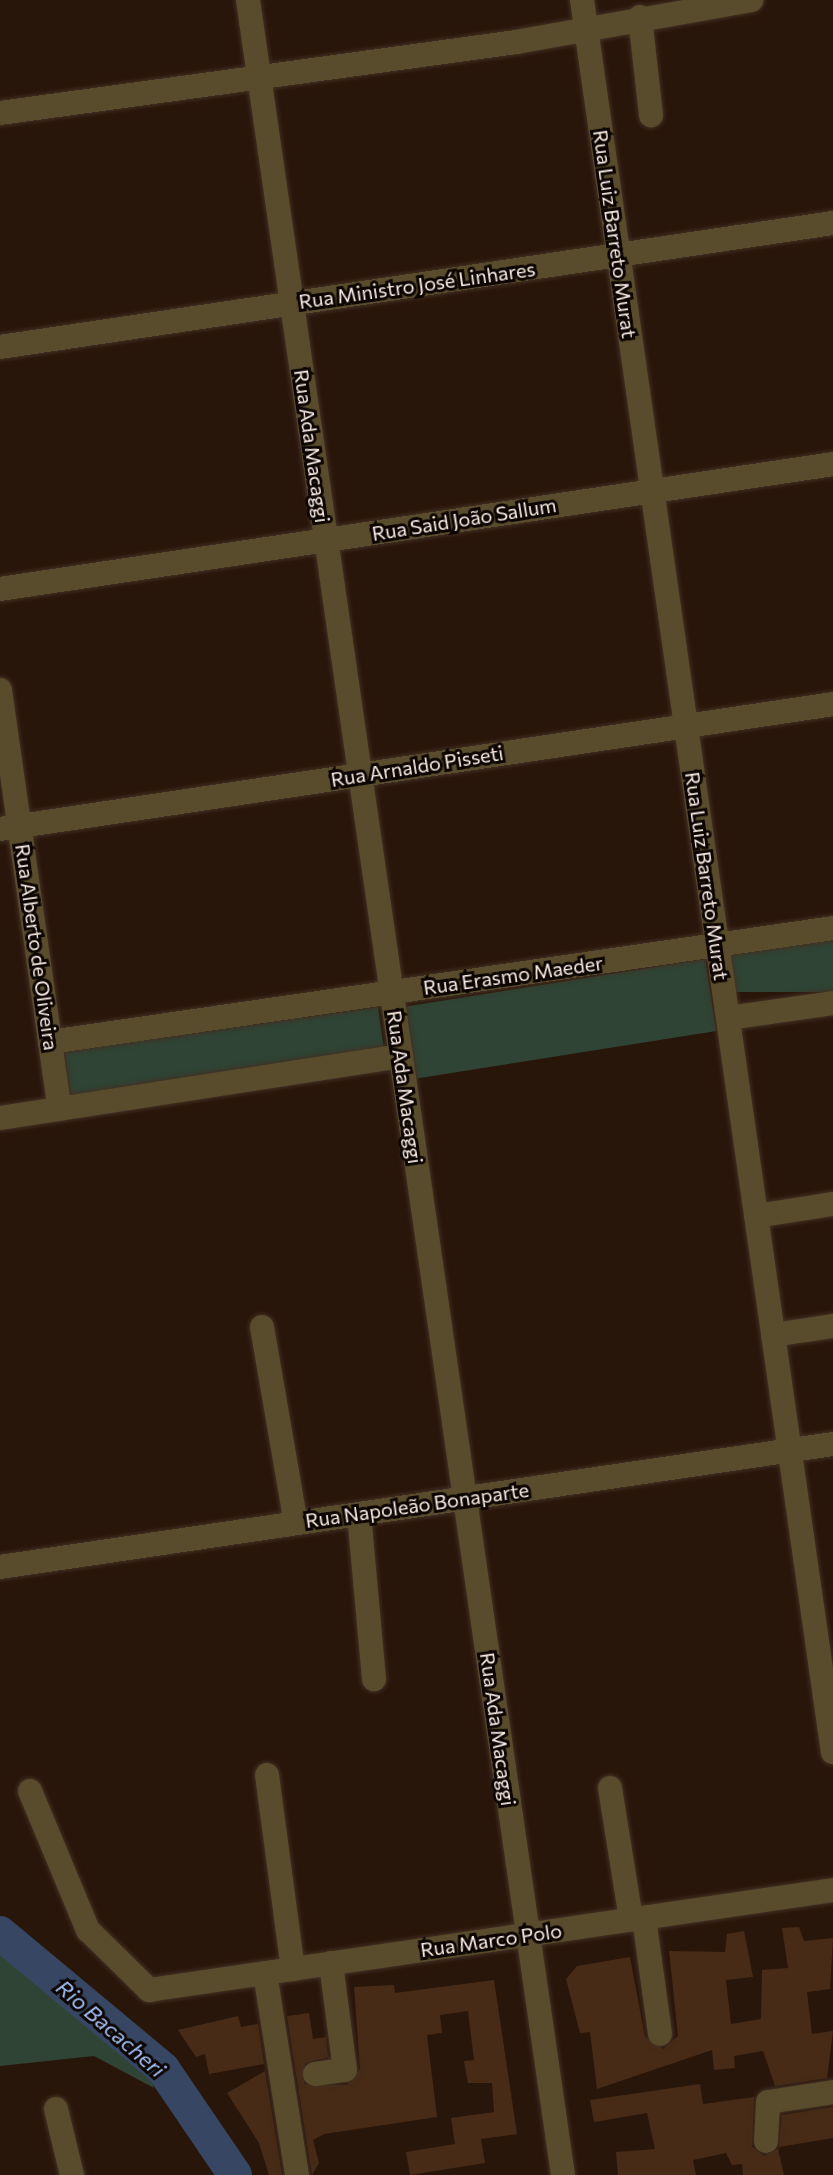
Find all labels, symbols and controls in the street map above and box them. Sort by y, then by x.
street label: Rua Luiz Barreto Murat [588,128,642,340]
street label: Rua Ministro José Linhares [297,257,537,313]
street label: Rua Ada Macaggi [289,368,335,524]
street label: Rua Said João Sallum [370,493,558,545]
street label: Rua Arnaldo Pisseti [329,741,505,791]
street label: Rua Luiz Barreto Murat [680,770,734,982]
street label: Rua Alberto de Oliveira [11,842,63,1052]
street label: Rua Erasmo Maeder [422,951,604,999]
street label: Rua Ada Macaggi [382,1009,428,1165]
street label: Rua Napoleão Bonaparte [304,1477,530,1533]
street label: Rua Ada Macaggi [475,1651,521,1807]
street label: Rua Marco Polo [419,1918,563,1962]
water label: Rio Bacacheri [51,1974,171,2082]

